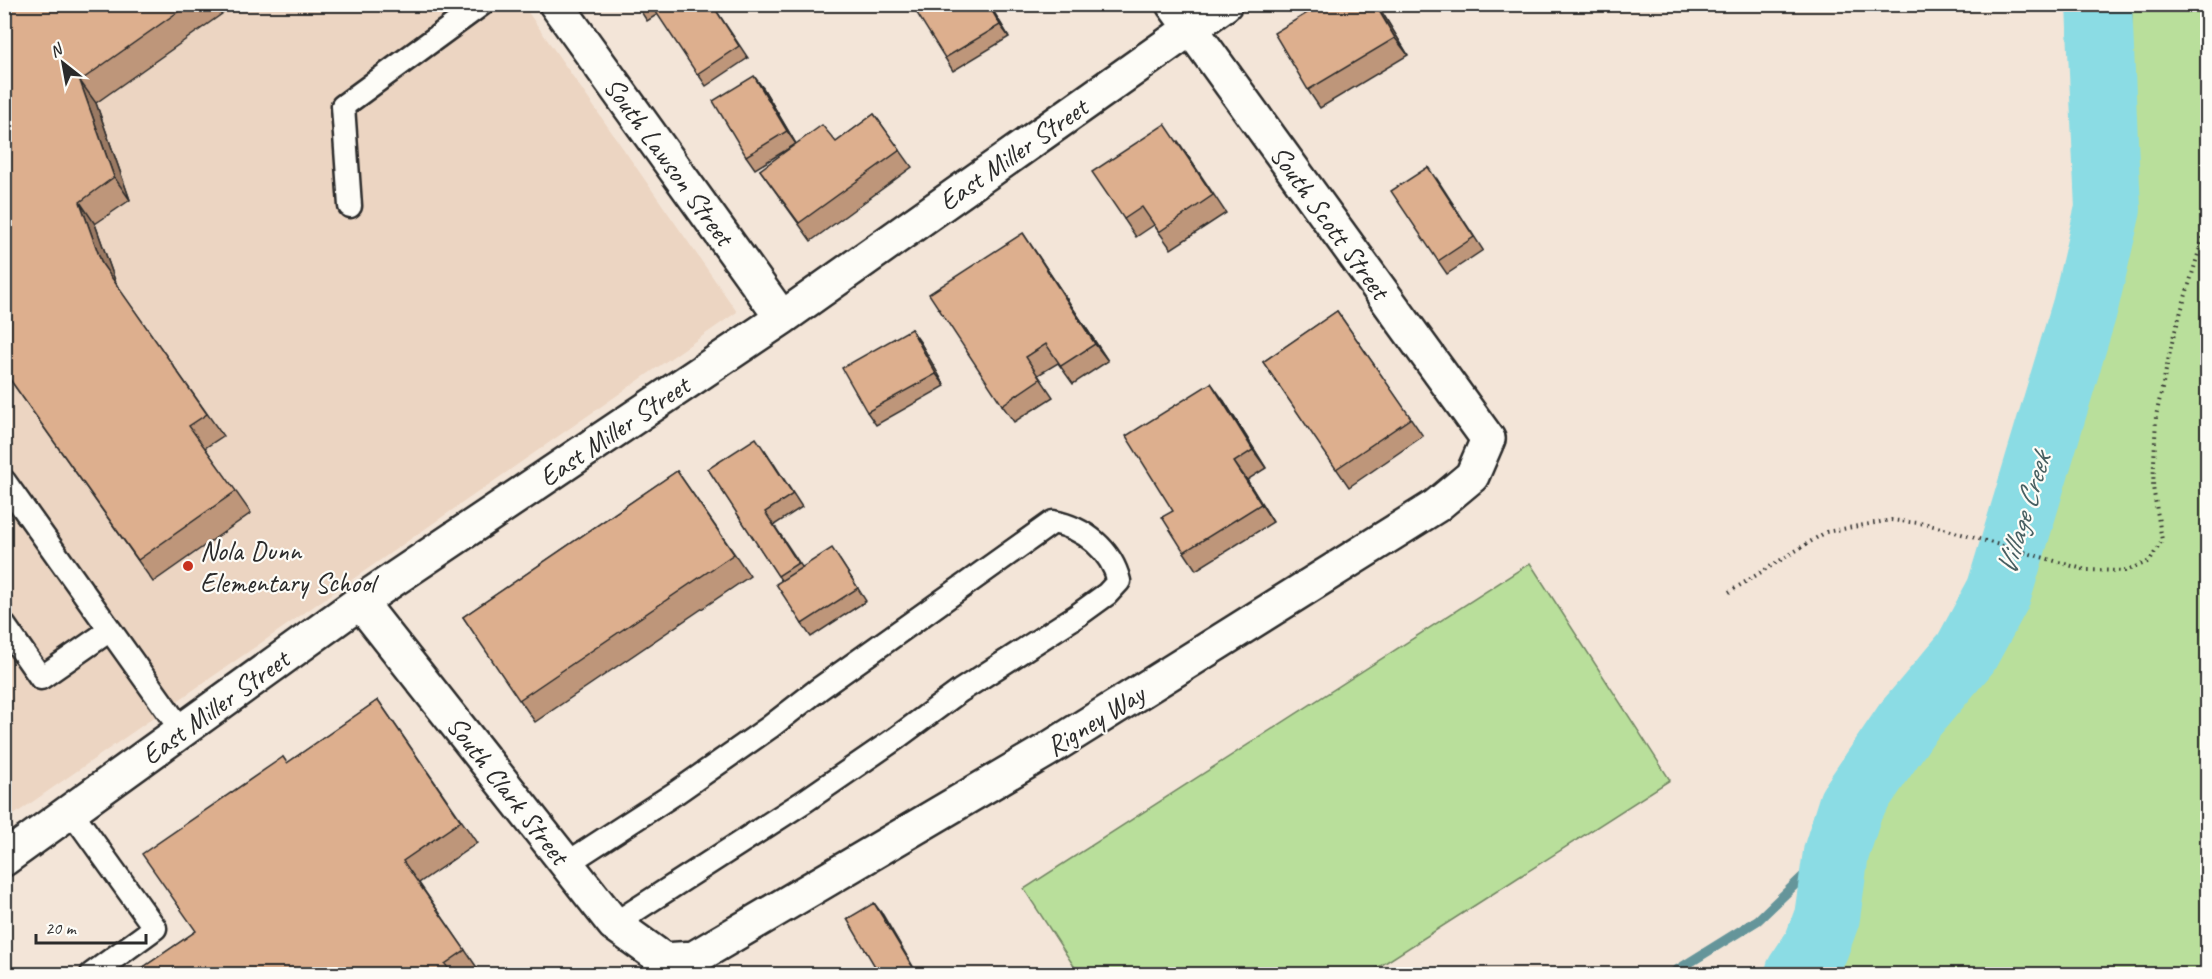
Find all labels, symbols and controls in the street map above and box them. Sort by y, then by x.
north arrow [33,33,93,93]
text: N [46,38,68,62]
street label: South Lawson Street [596,70,743,254]
street label: East Miller Street [932,88,1096,218]
street label: South Scott Street [1263,138,1399,308]
street label: East Miller Street [532,366,698,494]
water label: Village Creek [1986,444,2061,580]
place label: Nola Dunn Elementary School [200,533,380,600]
marker: Nola Dunn Elementary School [181,559,195,573]
street label: East Miller Street [134,640,298,772]
street label: Rigney Way [1039,675,1153,764]
street label: South Clark Street [439,709,579,873]
scale bar [36,907,146,945]
text: 20 m [45,917,78,939]

